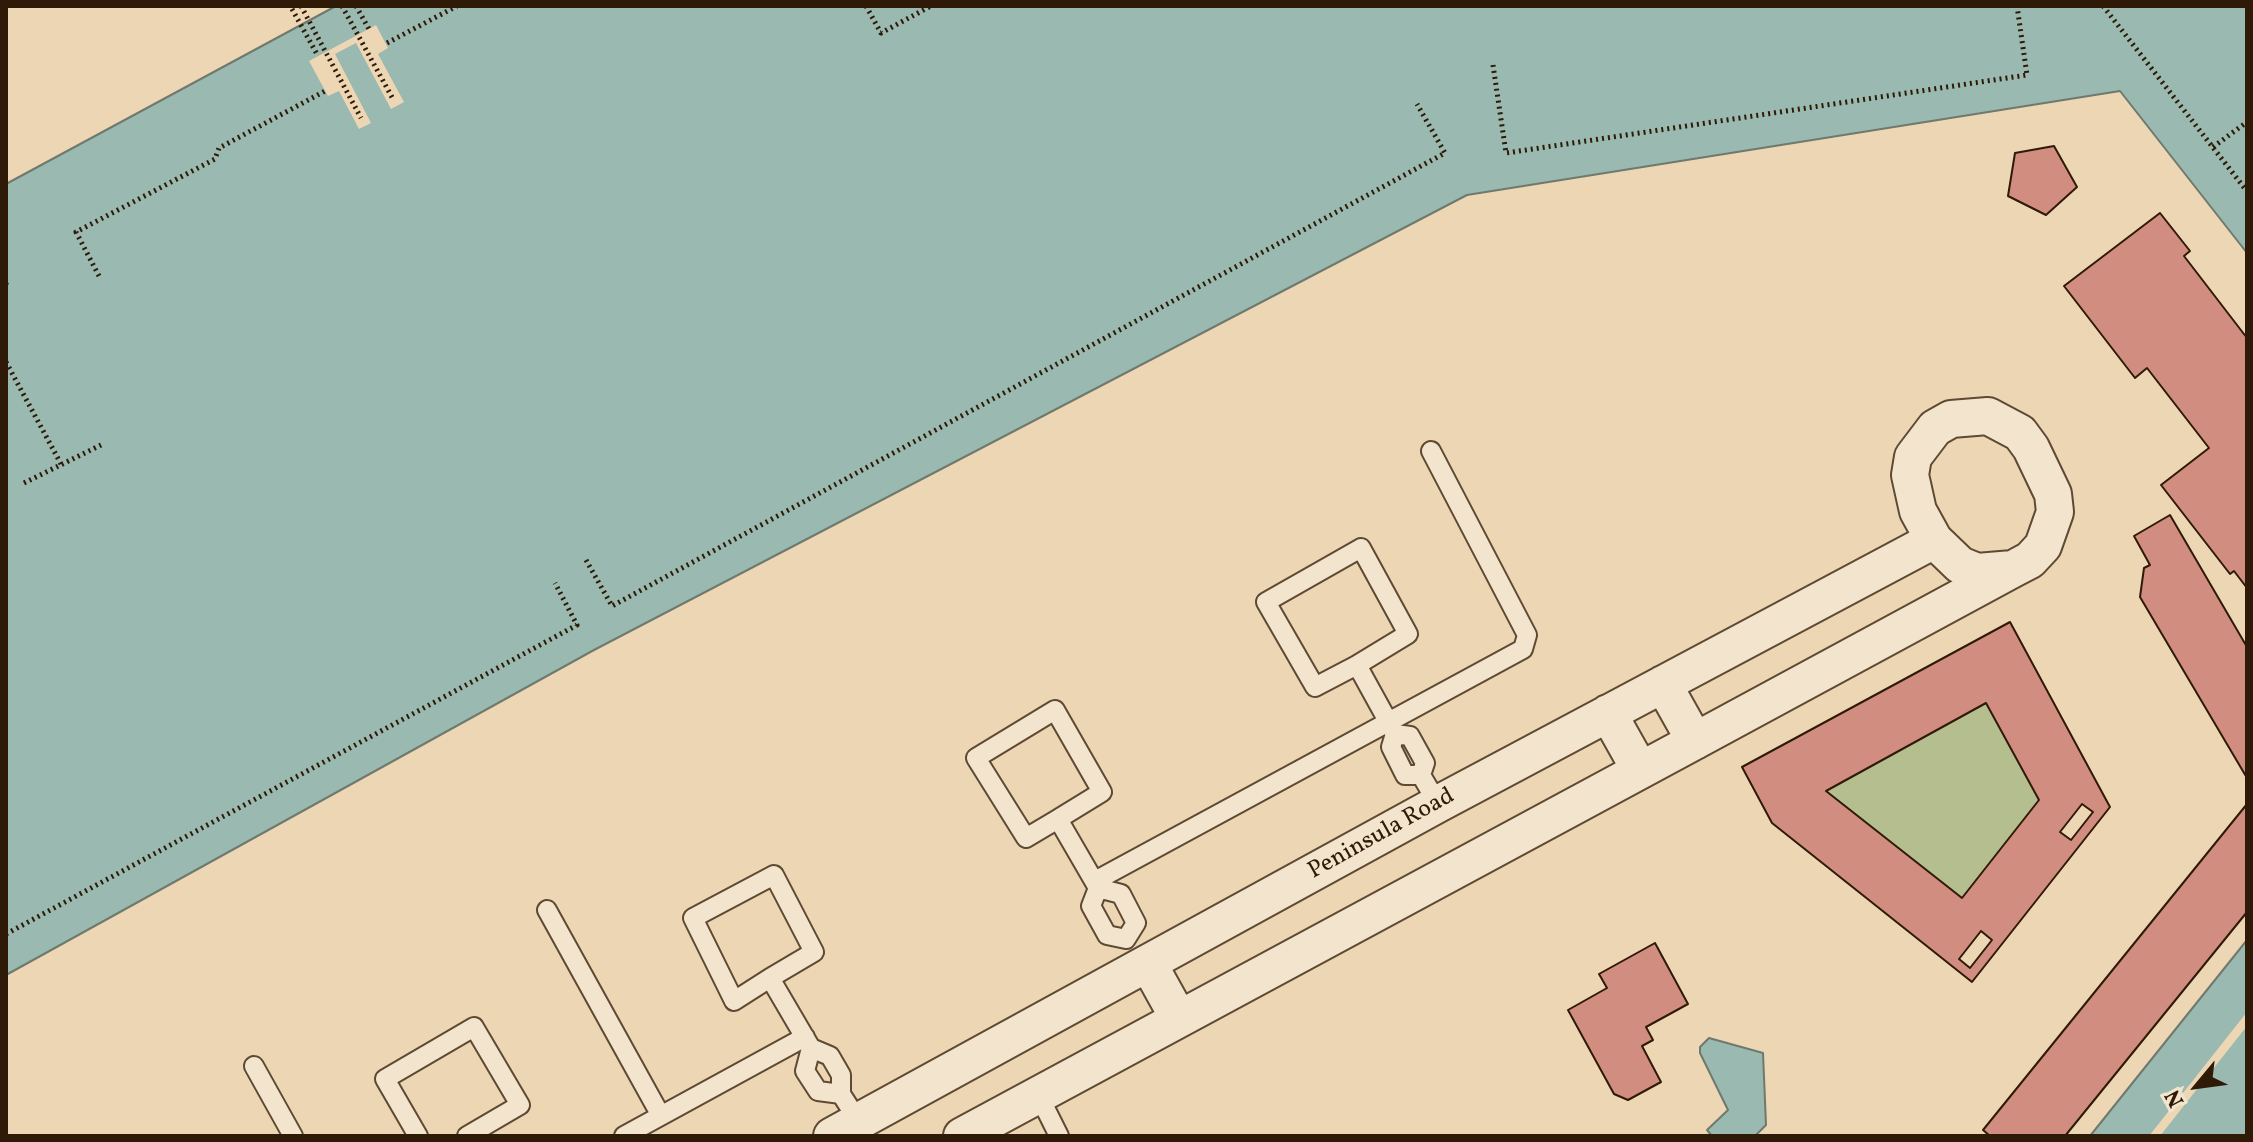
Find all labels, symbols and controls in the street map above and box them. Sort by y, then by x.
street label: Peninsula Road [1304,783,1460,887]
north arrow [2157,1046,2237,1126]
text: N [2158,1083,2193,1112]

